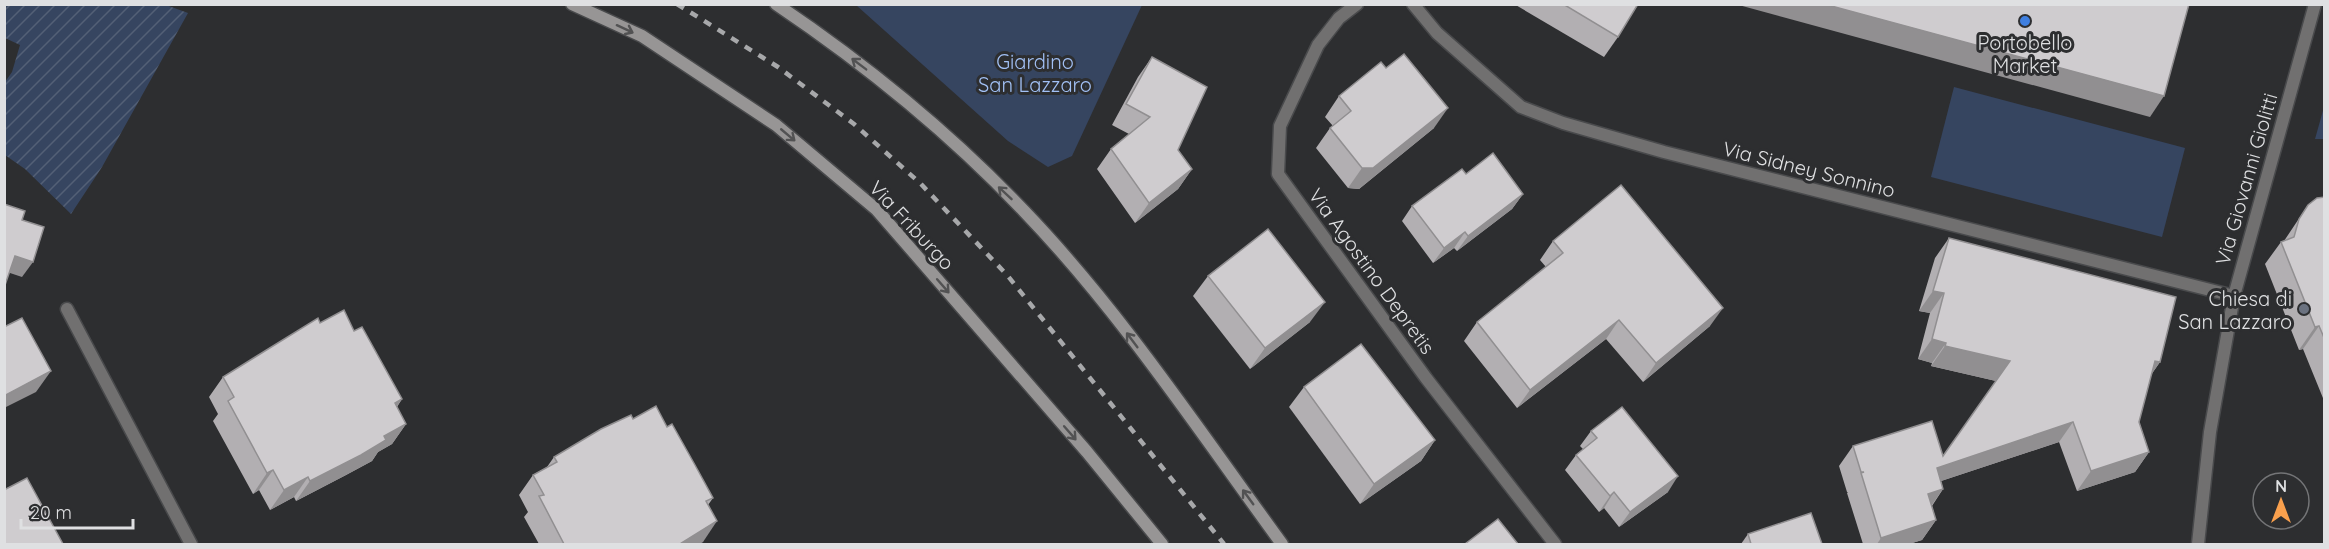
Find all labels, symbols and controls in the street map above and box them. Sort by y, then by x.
marker: Portobello Market [2018,14,2032,28]
one-way arrow [616,23,634,35]
place label: Portobello Market [1978,30,2072,78]
park label: Giardino San Lazzaro [978,49,1092,97]
one-way arrow [851,57,867,70]
street label: Via Giovanni Giolitti [2209,90,2283,268]
one-way arrow [780,128,795,142]
street label: Via Sidney Sonnino [1720,135,1898,203]
street label: Via Friburgo [864,175,960,275]
street label: Via Agostino Depretis [1303,183,1441,359]
one-way arrow [998,186,1013,200]
one-way arrow [936,278,949,294]
place label: Chiesa di San Lazzaro [2178,286,2292,334]
marker: Chiesa di San Lazzaro [2297,302,2311,316]
one-way arrow [1125,333,1138,349]
one-way arrow [1064,425,1077,441]
north arrow [2251,471,2311,531]
text: N [2275,476,2287,496]
one-way arrow [1241,490,1254,506]
scale bar [21,492,134,530]
text: 20 m [30,501,72,524]

